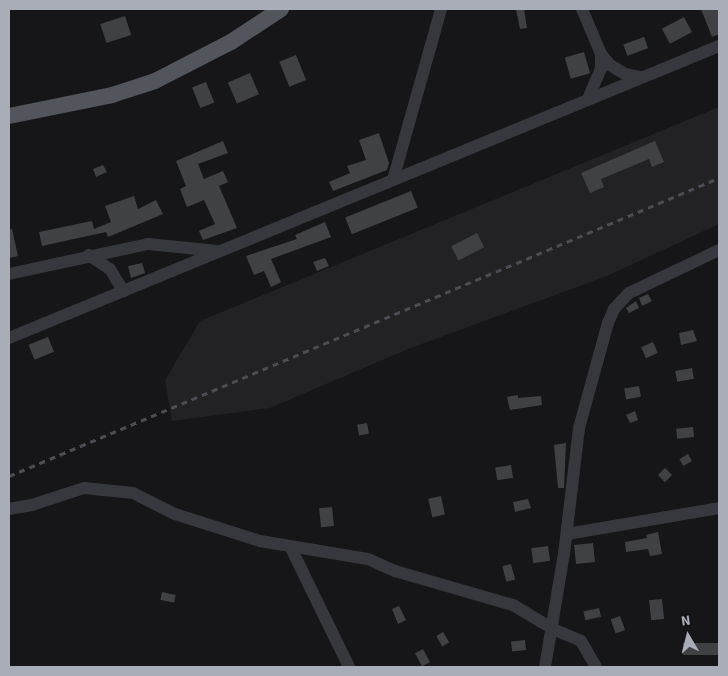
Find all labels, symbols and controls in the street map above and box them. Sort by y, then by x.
north arrow [663,611,713,661]
text: N [680,611,692,632]

